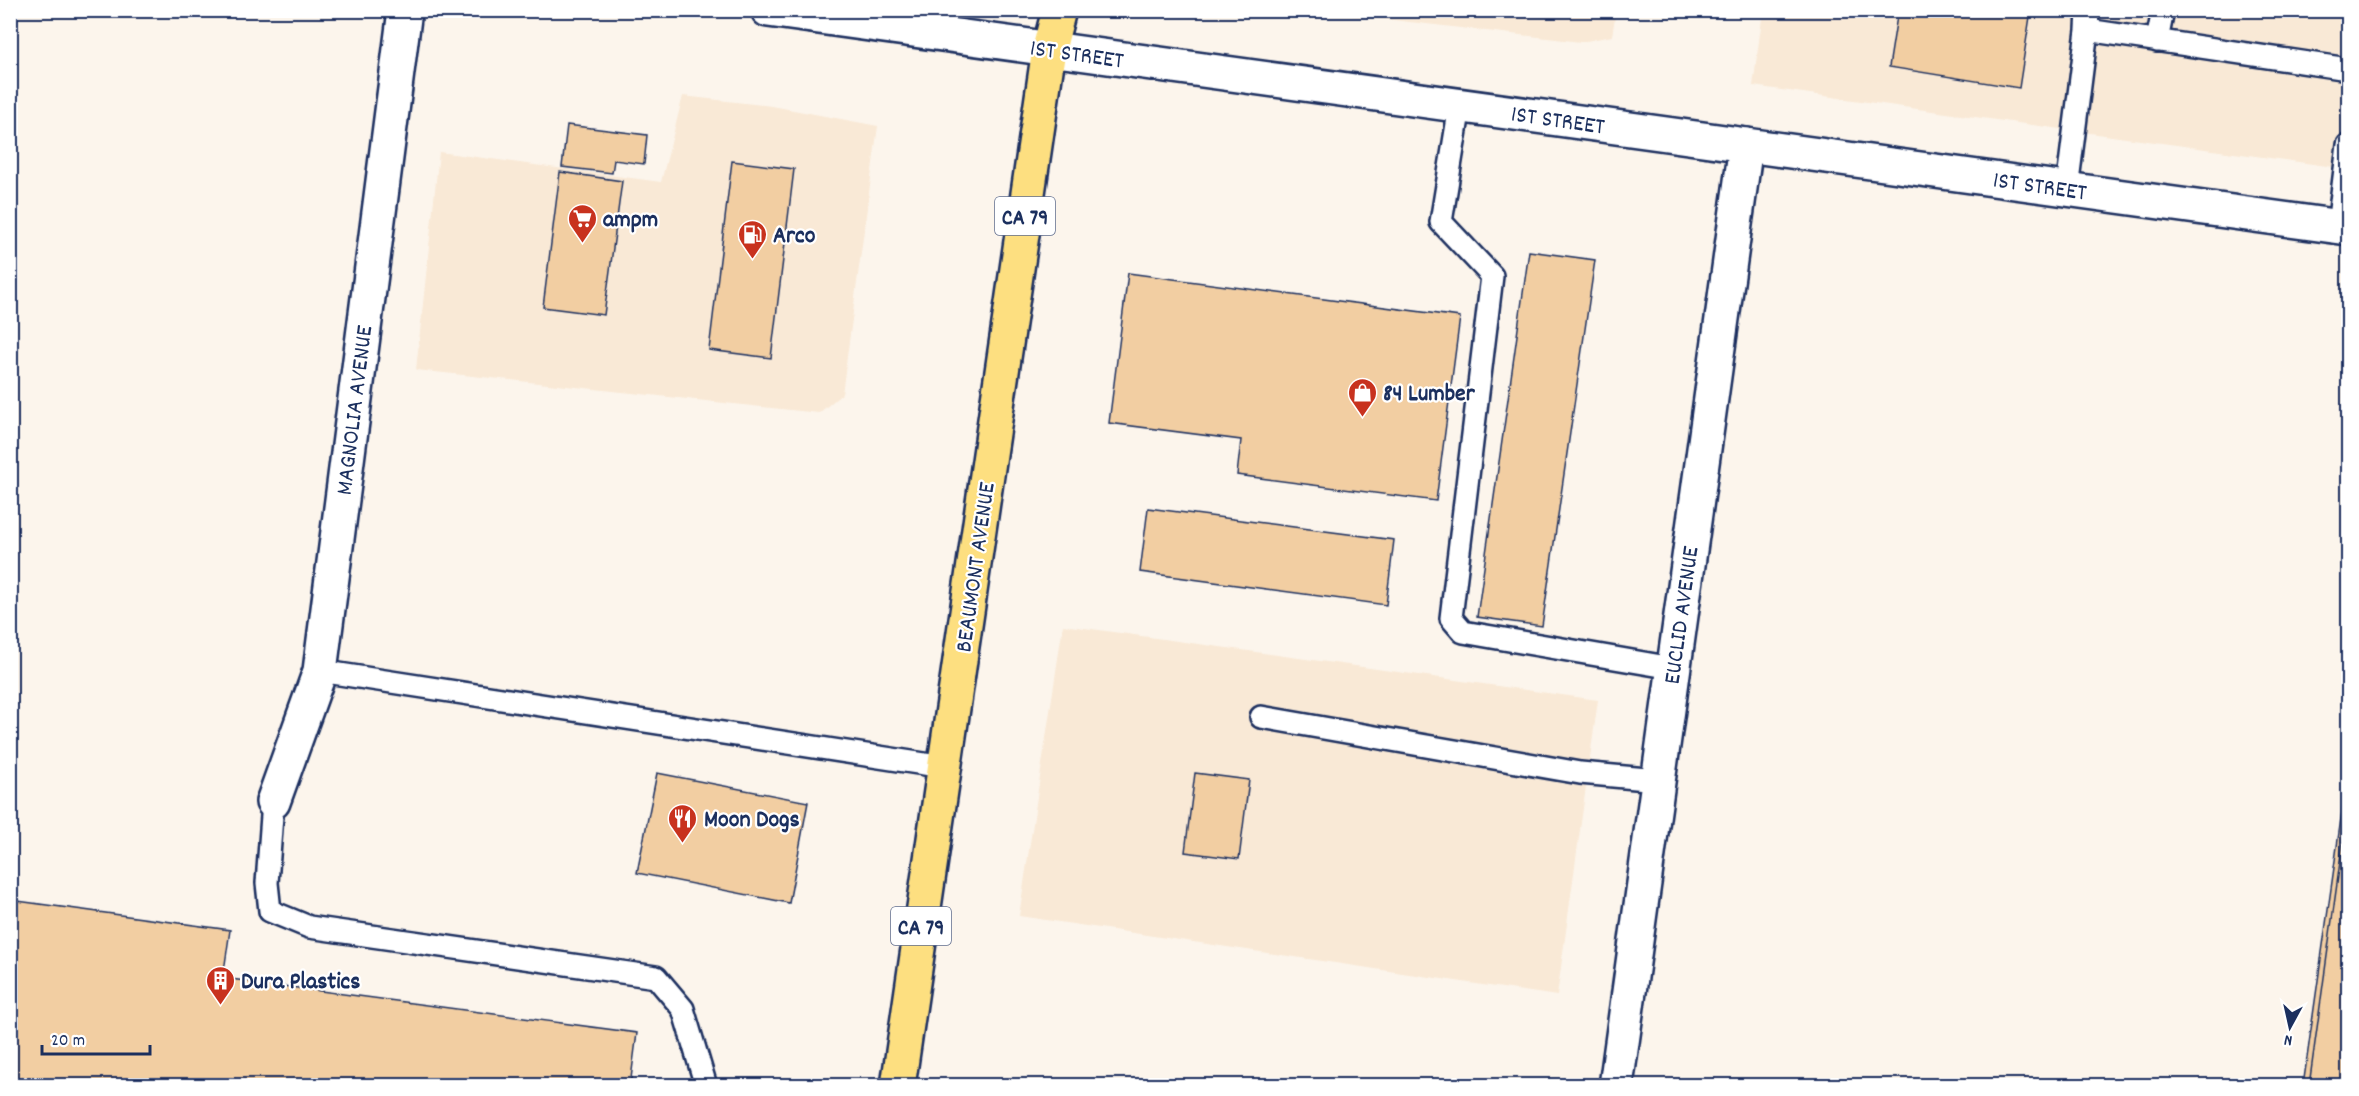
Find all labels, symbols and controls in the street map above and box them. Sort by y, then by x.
street label: 1ST STREET [1028,33,1126,79]
street label: 1ST STREET [1509,99,1607,145]
street label: 1ST STREET [1991,165,2089,211]
road number: CA 79 [995,197,1055,235]
supermarket icon: ampm [566,202,598,244]
place label: ampm [603,204,658,238]
fuel station icon: Arco [736,218,768,260]
place label: Arco [773,220,816,254]
street label: MAGNOLIA AVENUE [329,324,383,497]
shop icon: 84 Lumber [1346,376,1378,418]
place label: 84 Lumber [1383,378,1476,412]
street label: BEAUMONT AVENUE [948,480,1006,655]
street label: EUCLID AVENUE [1656,544,1710,687]
restaurant icon: Moon Dogs [667,802,699,844]
place label: Moon Dogs [704,804,800,838]
road number: CA 79 [891,907,951,945]
building icon: Dura Plastics [204,964,236,1006]
place label: Dura Plastics [241,966,360,1000]
north arrow [2260,997,2320,1057]
scale bar [42,1018,150,1056]
text: N [2283,1027,2294,1051]
text: 20 m [51,1029,85,1054]

